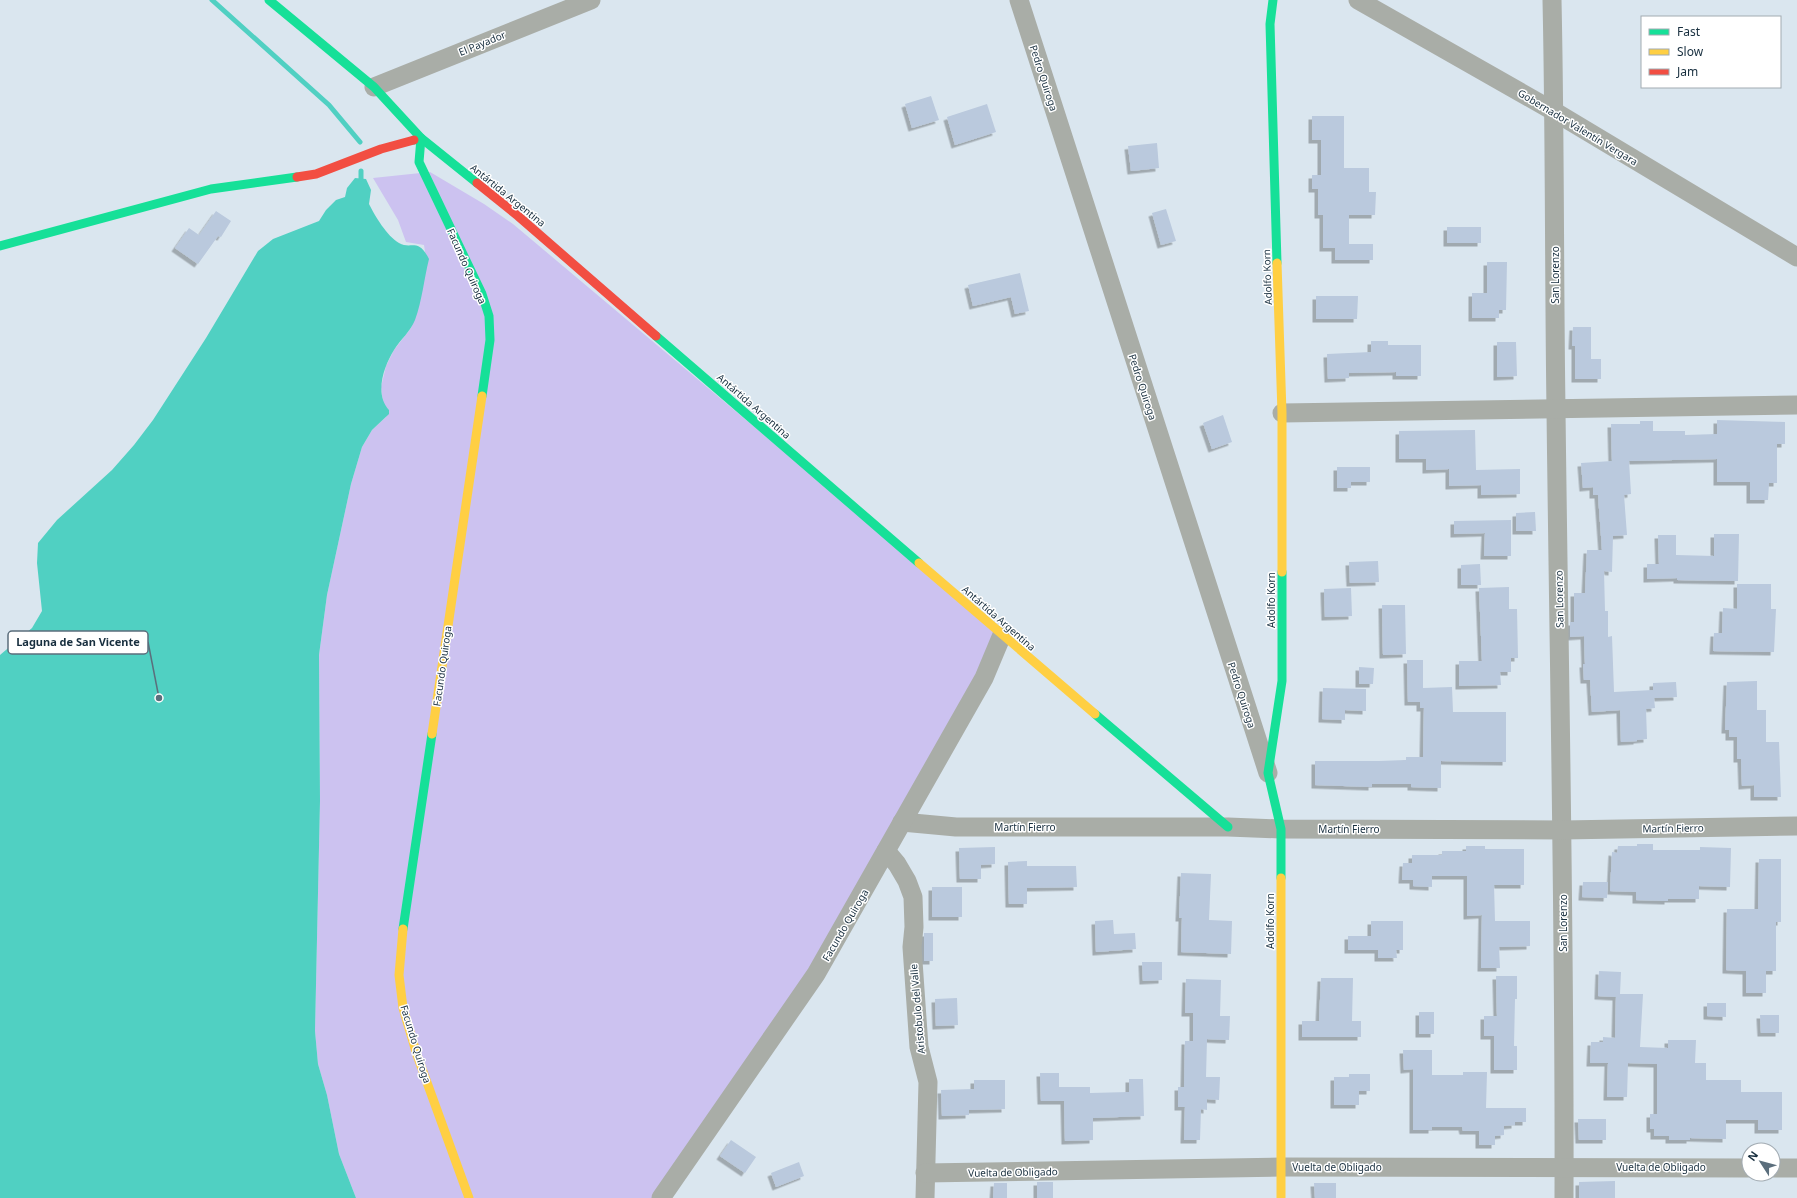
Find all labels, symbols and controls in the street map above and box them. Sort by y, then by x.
legend [1641,16,1781,88]
text: Fast [1677,23,1701,40]
street label: El Payador [456,27,508,59]
street label: Pedro Quiroga [1027,43,1061,113]
text: Slow [1677,43,1704,60]
text: Jam [1676,63,1698,80]
street label: Gobernador Valentín Vergara [1515,86,1641,168]
street label: Antártida Argentina [468,160,548,230]
street label: Facundo Quiroga [444,226,490,306]
street label: San Lorenzo [1548,246,1562,304]
street label: Adolfo Korn [1259,249,1275,305]
street label: Pedro Quiroga [1126,352,1160,422]
street label: Antártida Argentina [714,370,794,442]
street label: San Lorenzo [1551,570,1567,628]
street label: Adolfo Korn [1264,572,1278,628]
street label: Antártida Argentina [959,582,1039,654]
street label: Facundo Quiroga [429,625,455,707]
callout: Laguna de San Vicente [8,631,148,654]
text: Laguna de San Vicente [16,634,140,649]
street label: Pedro Quiroga [1225,660,1259,730]
street label: Martín Fierro [994,820,1056,834]
street label: Martín Fierro [1642,820,1704,836]
street label: Martín Fierro [1318,822,1380,836]
street label: Facundo Quiroga [819,886,871,964]
street label: Adolfo Korn [1263,893,1277,949]
street label: San Lorenzo [1556,894,1570,952]
street label: Aristobulo del Valle [906,963,928,1055]
street label: Facundo Quiroga [397,1003,435,1085]
north arrow [1741,1142,1781,1182]
text: N [1744,1148,1761,1164]
street label: Vuelta de Obligado [1292,1160,1382,1174]
street label: Vuelta de Obligado [1616,1160,1706,1174]
street label: Vuelta de Obligado [968,1164,1058,1180]

